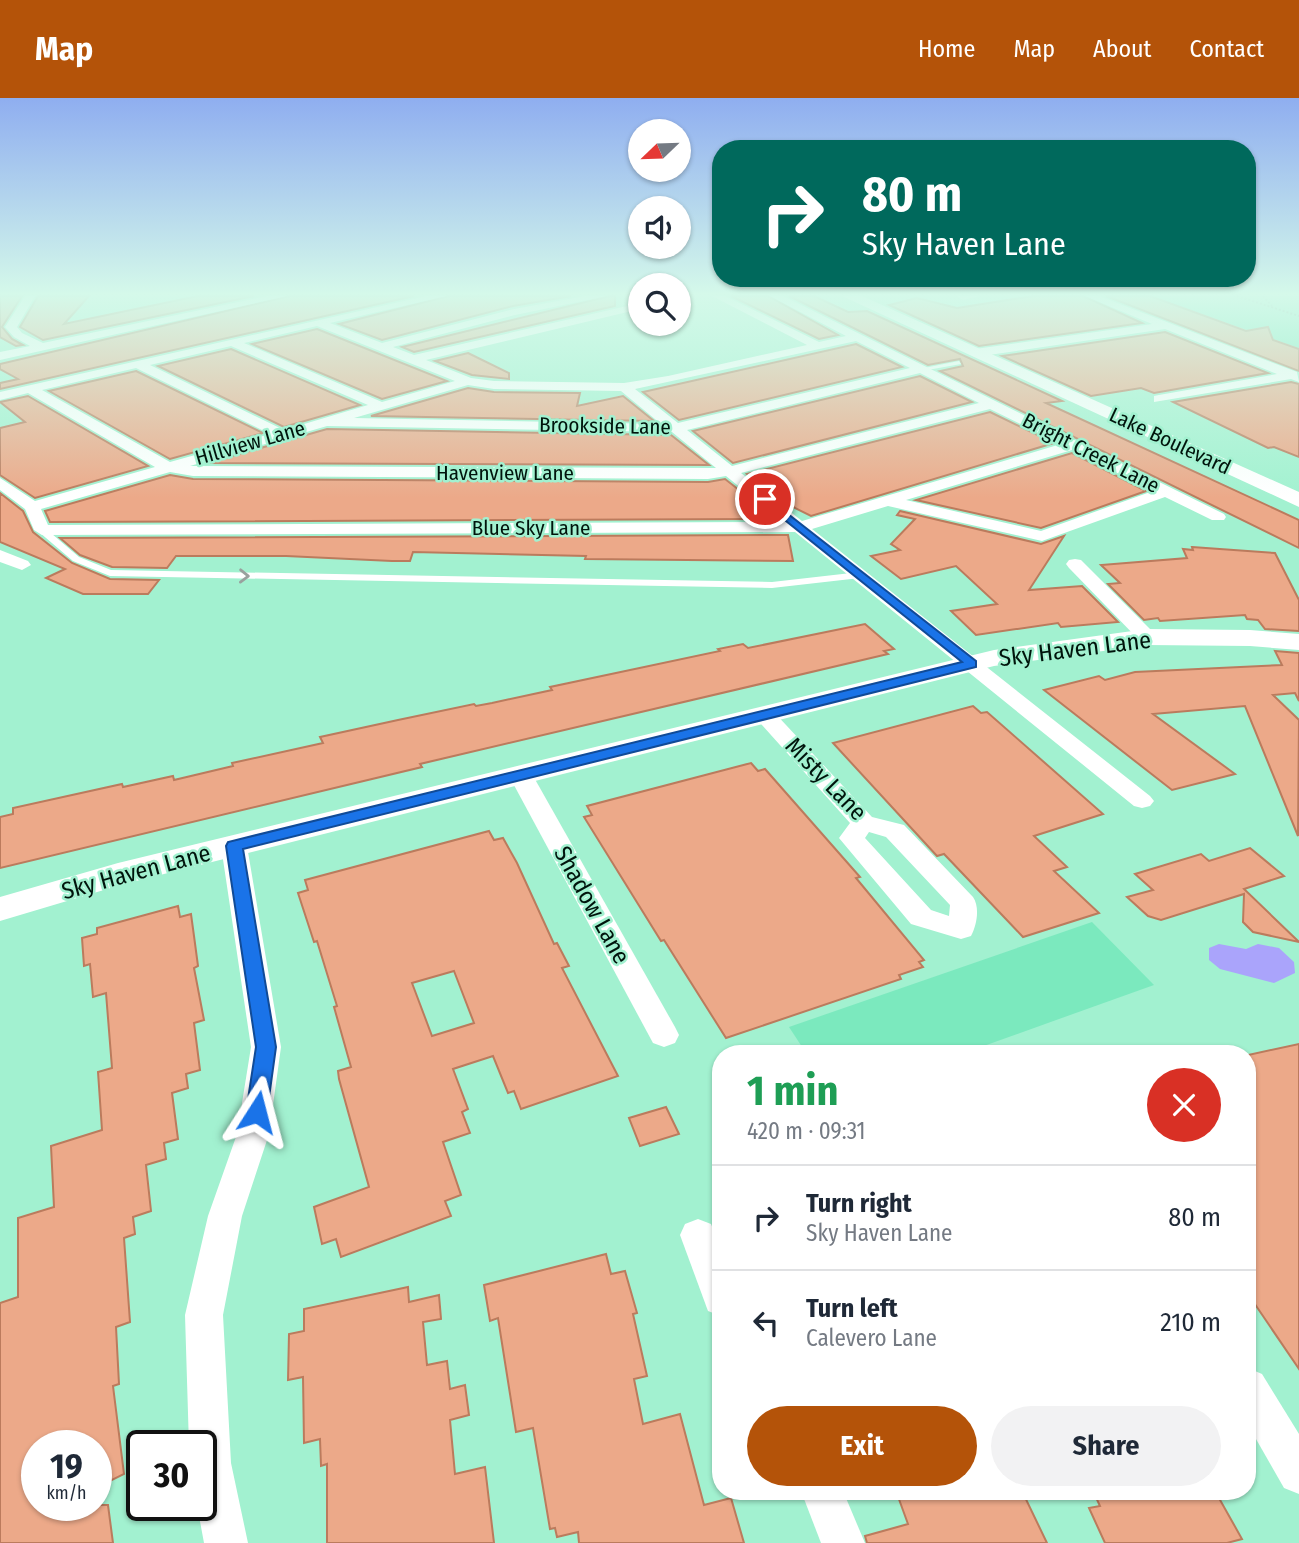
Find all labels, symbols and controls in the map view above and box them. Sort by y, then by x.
text: Map [35,29,93,69]
text: Home [918,35,975,63]
text: Map [1013,35,1055,63]
text: About [1093,35,1151,63]
text: Contact [1189,35,1264,63]
north arrow [628,119,691,182]
map controls [628,119,691,336]
text: 80 m [862,165,962,224]
icon: right [747,168,838,259]
button: sound [628,196,691,259]
text: Sky Haven Lane [862,225,1066,263]
button: search [628,273,691,336]
street label: Lake Boulevard [1105,402,1235,480]
street label: Bright Creek Lane [1018,407,1164,499]
street label: Brookside Lane [539,412,671,440]
street label: Hillview Lane [192,415,308,471]
street label: Havenview Lane [436,460,574,486]
pin [735,469,795,529]
icon: arrive [746,480,784,518]
street label: Blue Sky Lane [472,515,590,541]
one-way arrow [239,568,250,583]
street label: Sky Haven Lane [997,626,1153,672]
street label: Misty Lane [780,732,872,826]
street label: Sky Haven Lane [59,839,213,905]
street label: Shadow Lane [548,841,636,969]
text: 1 min [747,1066,838,1116]
button: close [1147,1068,1221,1142]
position arrow [220,1075,294,1149]
text: 420 m · 09:31 [747,1117,866,1145]
text: Turn right [806,1188,912,1219]
icon: right [747,1199,785,1237]
text: 80 m [1168,1202,1221,1233]
text: Sky Haven Lane [806,1219,952,1247]
text: Turn left [806,1293,898,1324]
icon: left [747,1304,785,1342]
text: 210 m [1160,1307,1221,1338]
text: Calevero Lane [806,1324,937,1352]
button: Exit [747,1406,977,1486]
button: Share [991,1406,1221,1486]
speed limit sign: 30 [126,1430,217,1521]
text: 19 [50,1445,83,1487]
text: km/h [46,1482,87,1504]

